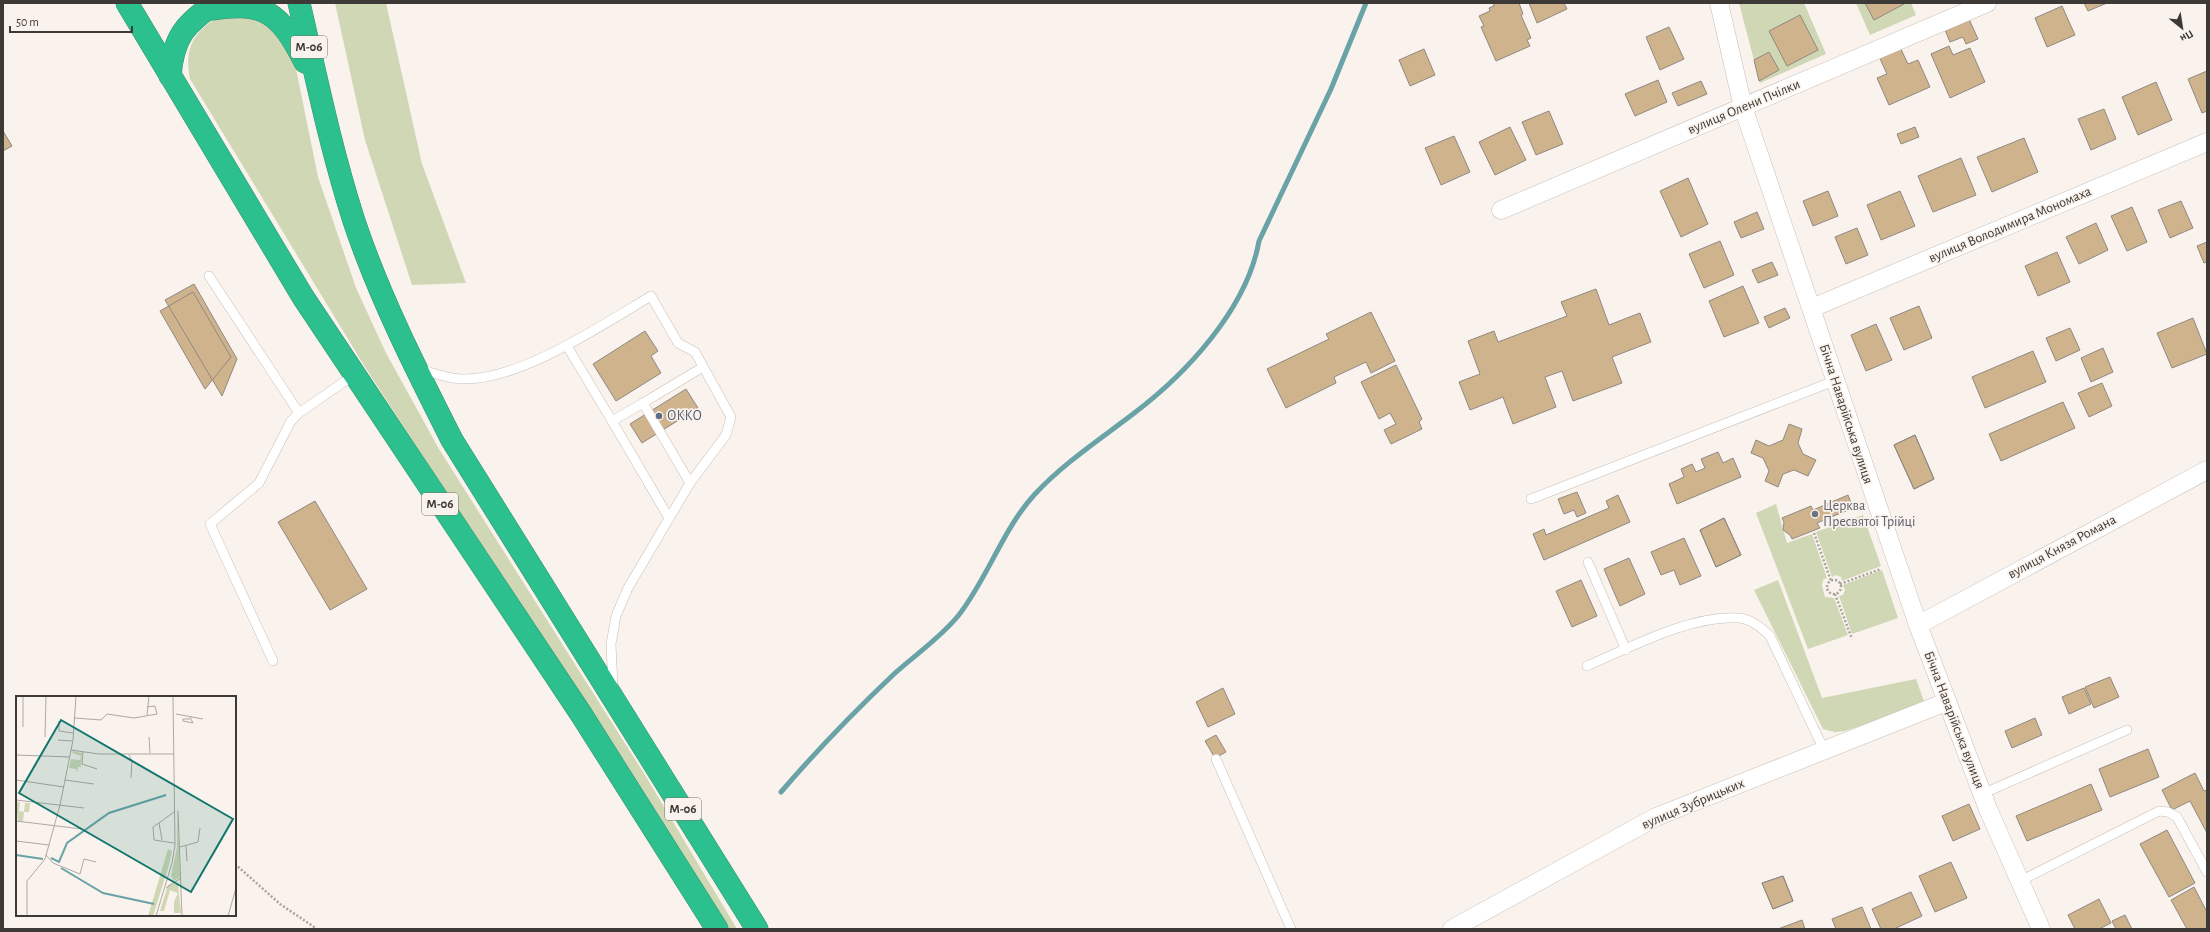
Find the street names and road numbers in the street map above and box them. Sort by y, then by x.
road number: М-06 [291,36,327,58]
street label: вулиця Олени Пчілки [1686,77,1802,137]
street label: вулиця Володимира Мономаха [1927,184,2094,266]
street label: Бічна Наварійська вулиця [1817,342,1875,486]
road number: М-06 [422,493,458,515]
street label: вулиця Князя Романа [2005,512,2119,581]
street label: Бічна Наварійська вулиця [1921,649,1987,791]
street label: вулиця Зубрицьких [1640,776,1746,832]
road number: М-06 [665,798,701,820]

